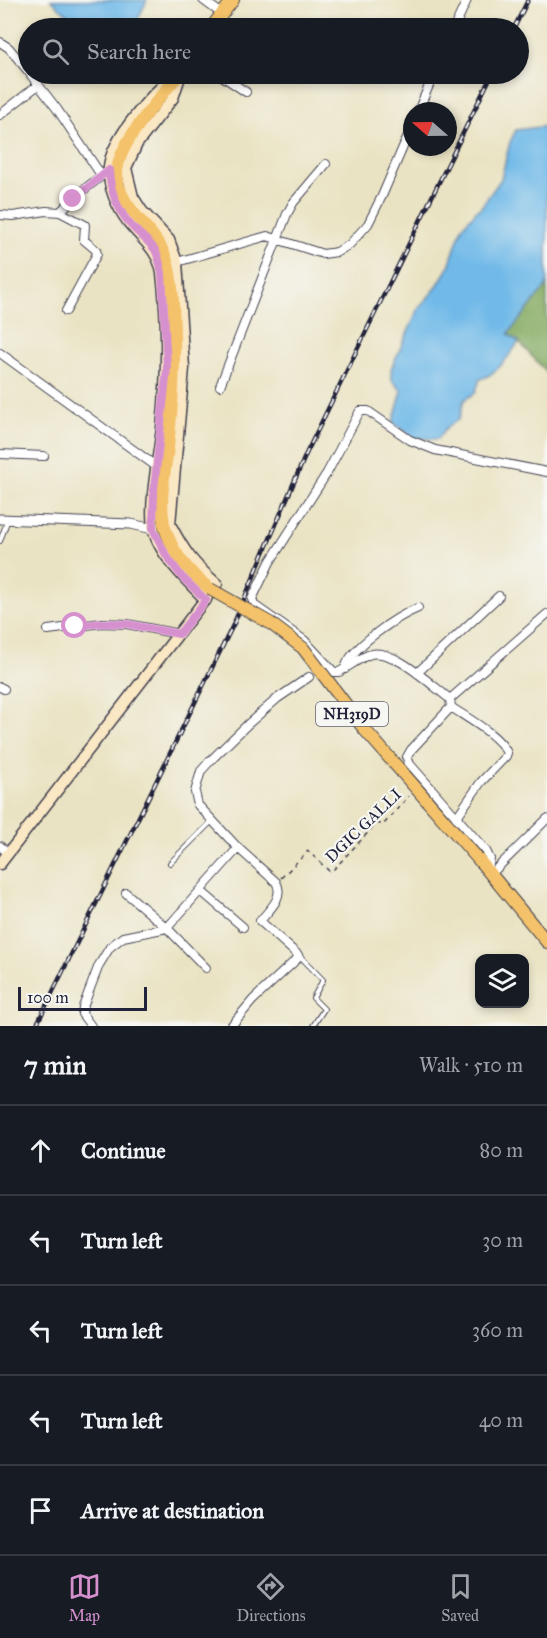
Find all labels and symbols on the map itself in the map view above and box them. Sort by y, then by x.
north arrow [403,102,457,156]
route end [59,185,85,211]
route start [61,612,87,638]
road number: NH319D [316,702,388,726]
street label: DGIC GALLI [321,784,405,866]
scale bar [18,984,147,1012]

